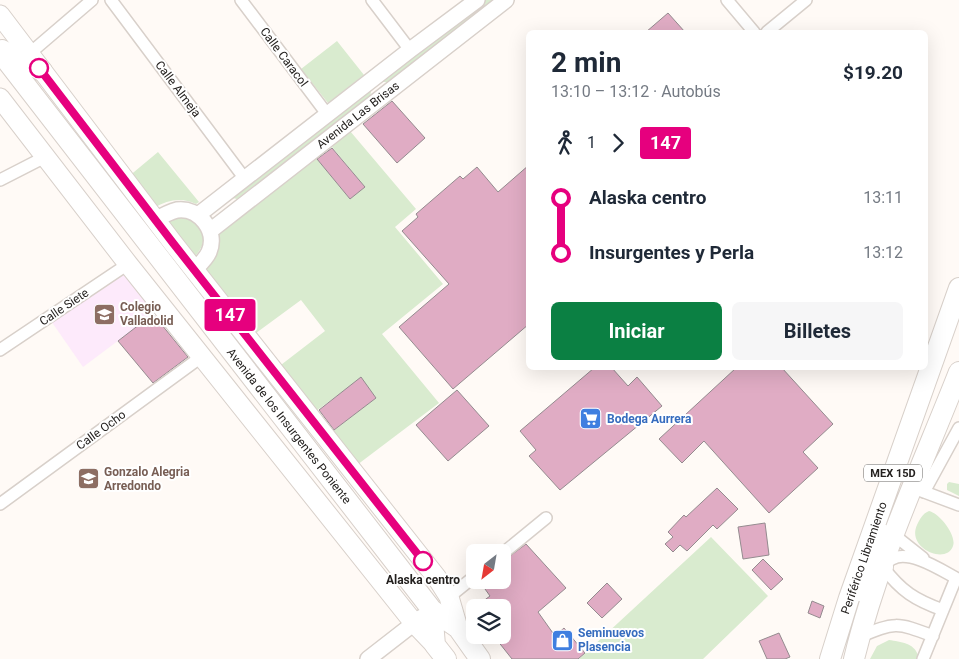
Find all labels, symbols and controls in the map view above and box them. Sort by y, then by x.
street label: Calle Caracol [257,25,311,89]
text: 2 min [551,46,621,79]
unlabelled marker [29,58,49,78]
street label: Calle Almeja [152,58,204,120]
text: $19.20 [843,61,903,84]
street label: Avenida Las Brisas [314,78,402,152]
text: 13:10 – 13:12 · Autobús [551,82,721,101]
icon: walk [551,129,579,157]
icon: forward [604,129,632,157]
text: 147 [650,132,681,153]
text: 1 [587,133,596,152]
text: Alaska centro [589,186,706,209]
text: 13:11 [863,188,903,207]
text: Insurgentes y Perla [589,241,754,264]
text: 13:12 [863,243,903,262]
street label: Calle Siete [37,285,91,329]
line badge: 147 [201,299,259,331]
place label: Colegio Valladolid [120,300,174,328]
school or university icon: Colegio Valladolid [92,302,116,326]
button: Iniciar [551,302,722,360]
button: Billetes [732,302,903,360]
text: 147 [215,304,245,325]
street label: Avenida de los Insurgentes Poniente [224,345,354,507]
street label: Calle Ocho [74,407,128,453]
supermarket icon: Bodega Aurrera [579,407,603,431]
place label: Bodega Aurrera [607,412,692,426]
road number: MEX 15D [864,464,922,482]
place label: Gonzalo Alegria Arredondo [104,465,190,493]
school or university icon: Gonzalo Alegria Arredondo [76,467,100,491]
street label: Periférico Libramiento [838,500,890,616]
north arrow [466,544,511,589]
map controls [466,544,511,644]
marker: Alaska centro [413,551,433,571]
place label: Alaska centro [386,573,460,587]
button: layers [466,599,511,644]
place label: Seminuevos Plasencia [578,626,644,654]
shop icon: Seminuevos Plasencia [550,628,574,652]

